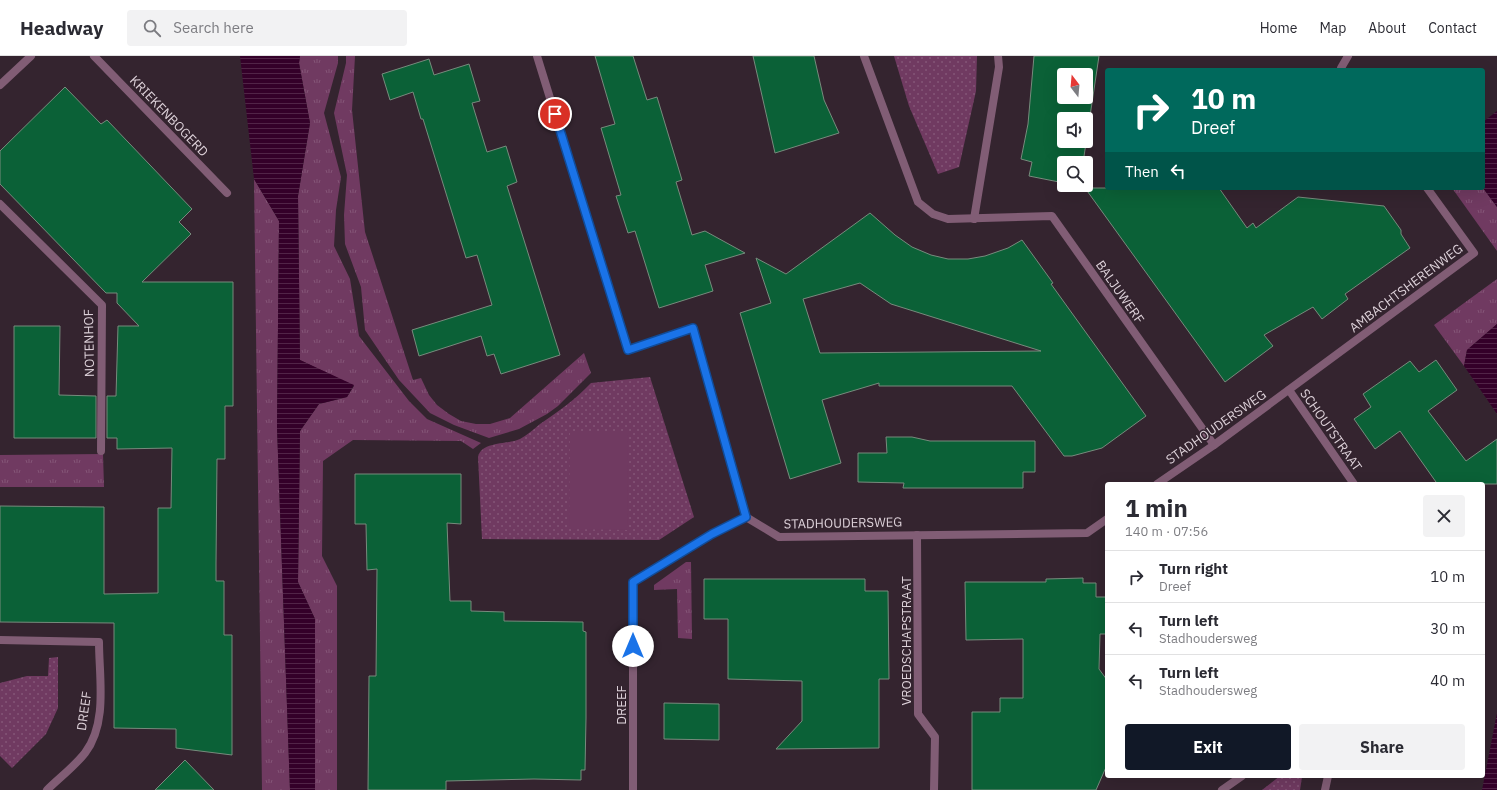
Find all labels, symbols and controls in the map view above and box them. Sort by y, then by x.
search box [127,10,407,46]
text: Headway [20,16,103,40]
icon: search [141,17,163,39]
text: Search here [173,18,254,37]
text: Home [1260,19,1297,37]
text: Map [1319,19,1346,37]
text: About [1368,19,1406,37]
text: Contact [1428,19,1477,37]
north arrow [1057,68,1093,104]
map controls [1057,68,1093,192]
street label: KRIEKENBOGERD [126,72,212,160]
text: 10 m [1191,80,1256,117]
icon: right [1125,84,1177,136]
pin [538,97,572,131]
icon: arrive [544,103,566,125]
button: sound [1057,112,1093,148]
text: Dreef [1191,116,1235,139]
button: search [1057,156,1093,192]
icon: left [1167,160,1189,182]
text: Then [1125,162,1159,181]
street label: AMBACHTSHERENWEG [1346,240,1466,336]
street label: BALJUWERF [1092,257,1148,327]
street label: NOTENHOF [80,309,98,377]
street label: STADHOUDERSWEG [1163,386,1269,468]
street label: SCHOUTSTRAAT [1296,386,1366,475]
text: 1 min [1125,492,1188,524]
button: close [1423,495,1465,537]
street label: STADHOUDERSWEG [784,513,902,533]
text: 140 m · 07:56 [1125,523,1208,540]
text: Turn right [1159,559,1228,578]
icon: right [1125,566,1147,588]
text: 10 m [1430,567,1465,586]
street label: VROEDSCHAPSTRAAT [898,576,915,706]
text: Dreef [1159,578,1191,595]
text: Turn left [1159,611,1219,630]
icon: left [1125,618,1147,640]
text: 30 m [1430,619,1465,638]
position arrow [612,625,654,667]
text: Stadhoudersweg [1159,630,1257,647]
text: Turn left [1159,663,1219,682]
icon: left [1125,670,1147,692]
text: 40 m [1430,671,1465,690]
text: Stadhoudersweg [1159,682,1257,699]
street label: DREEF [613,685,630,725]
street label: DREEF [73,690,95,732]
button: Exit [1125,724,1291,770]
button: Share [1299,724,1465,770]

